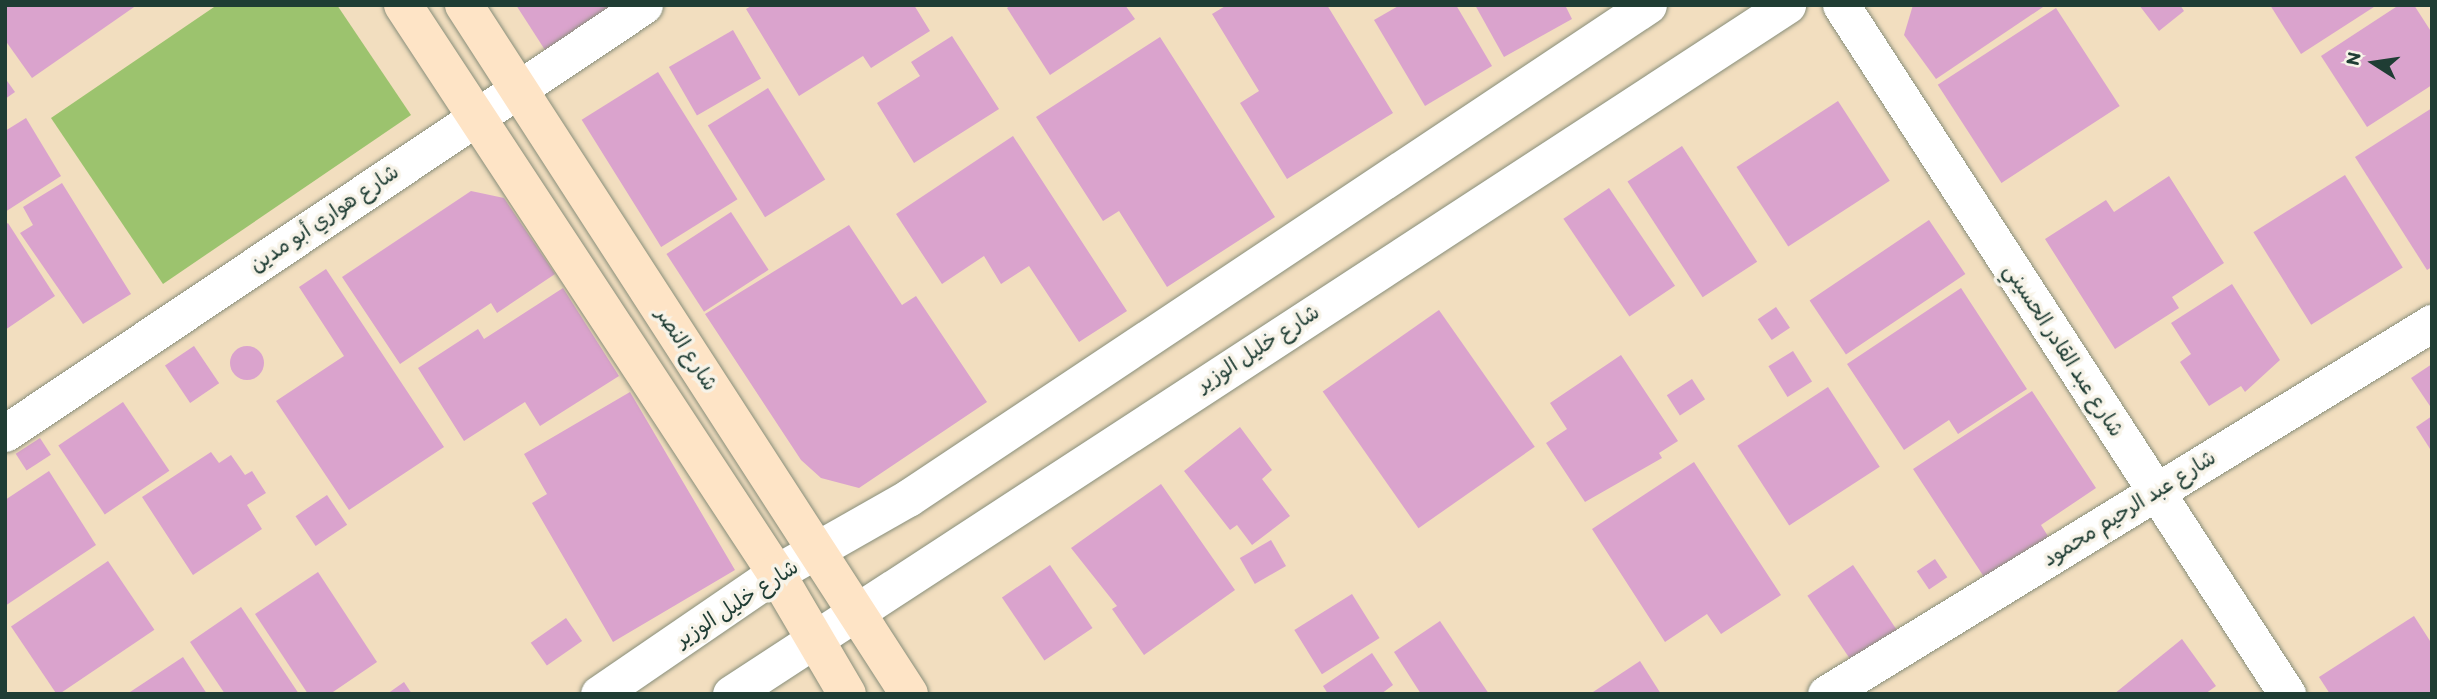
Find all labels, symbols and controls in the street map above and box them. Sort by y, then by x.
north arrow [2339,28,2409,98]
text: N [2340,50,2366,67]
street label: شارع هواري أبو مدين [245,159,403,277]
street label: شارع عبد القادر الحسيني [1999,259,2129,441]
street label: شارع خليل الوزير [1192,299,1324,397]
street label: شارع النصر [651,303,723,395]
street label: شارع عبد الرحيم محمود [2038,444,2220,572]
street label: شارع خليل الوزير [671,554,803,652]

